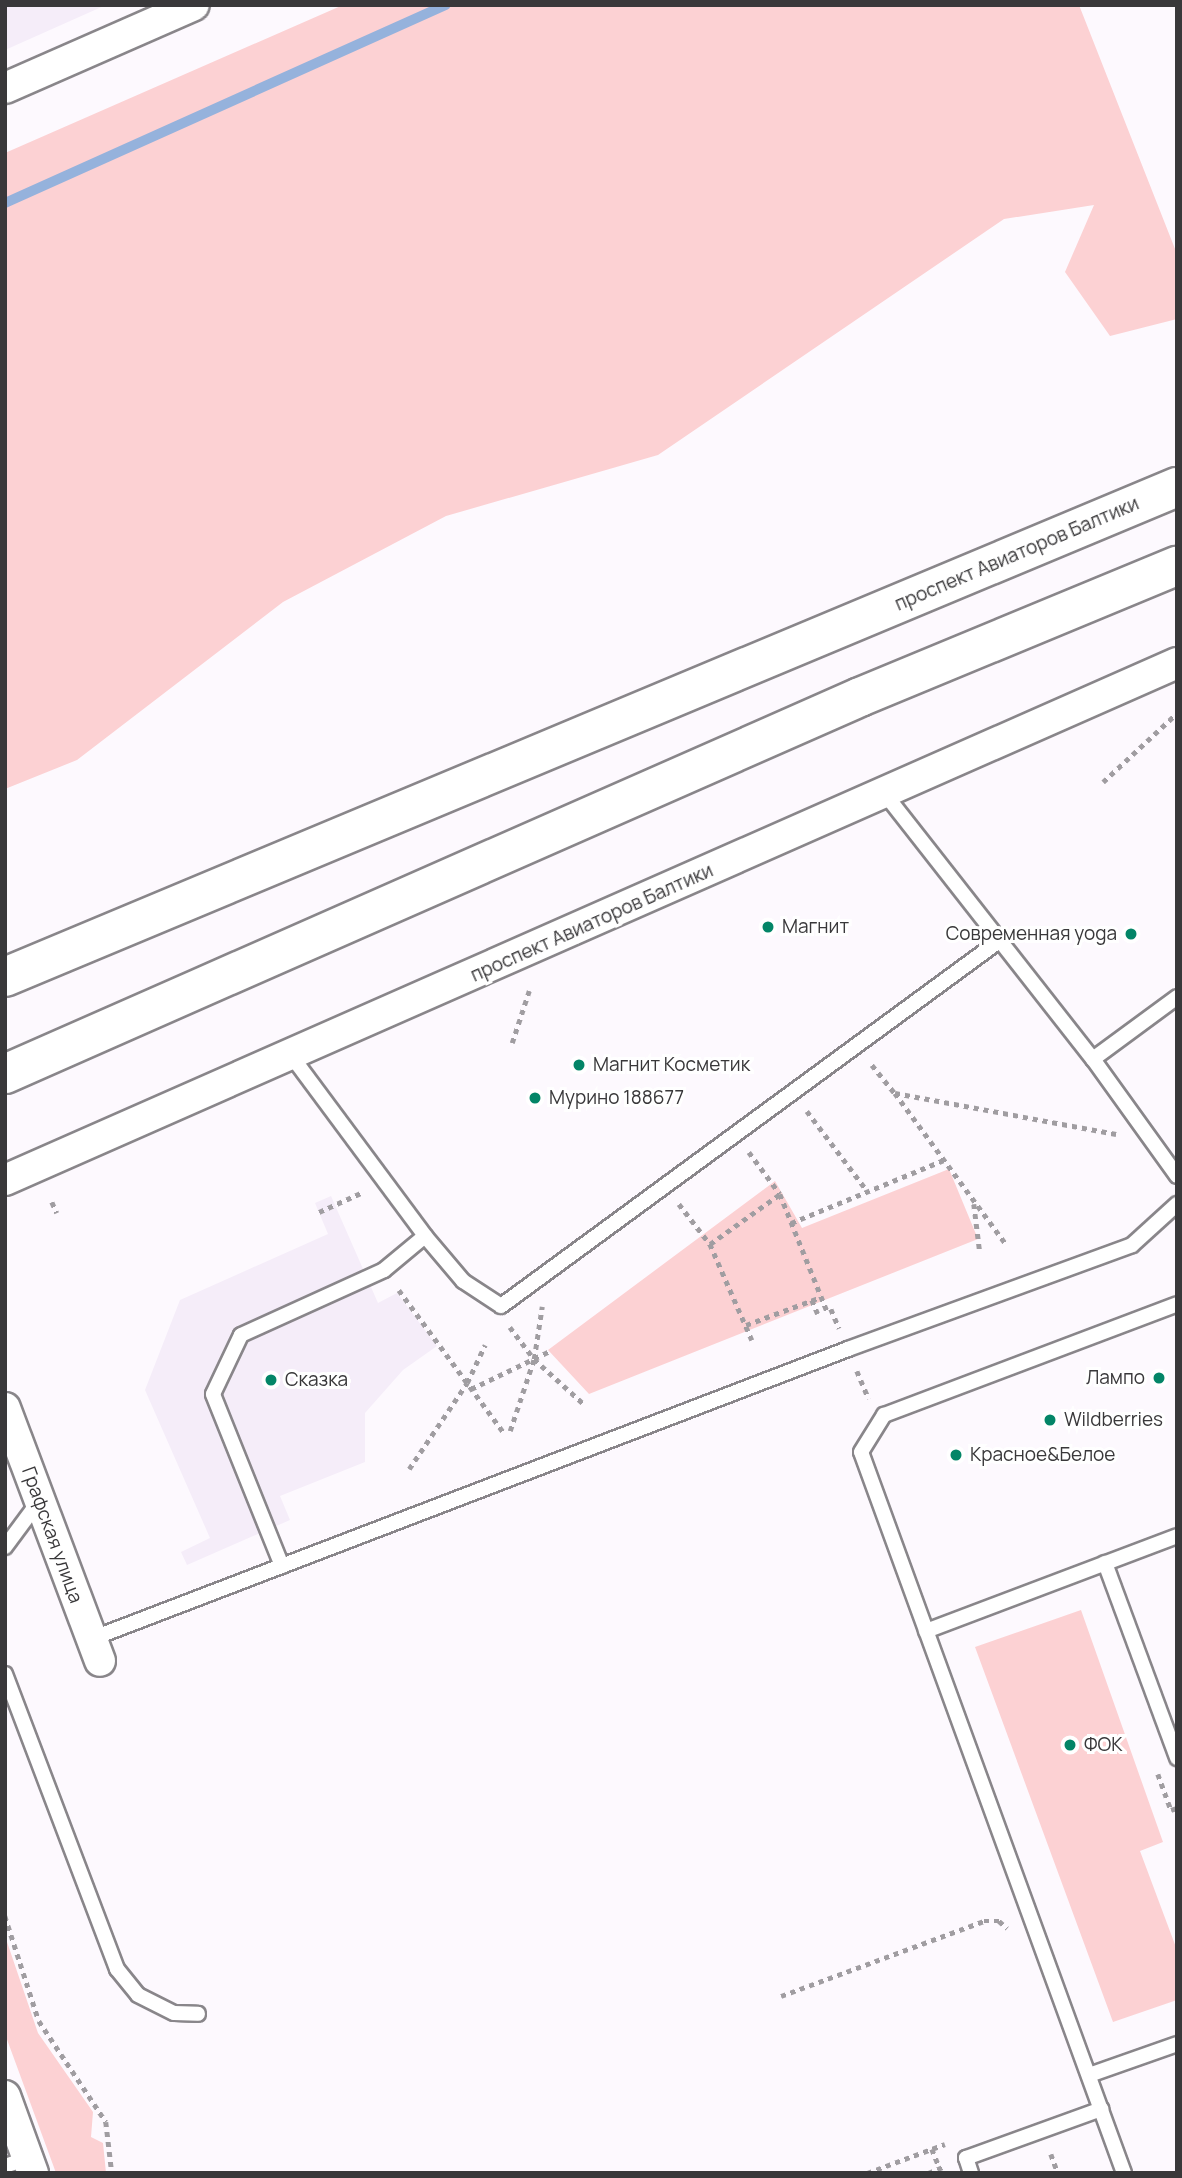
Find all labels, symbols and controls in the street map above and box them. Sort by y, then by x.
street label: проспект Авиаторов Балтики [892,492,1142,616]
street label: проспект Авиаторов Балтики [467,859,717,987]
place label: Магнит [782,916,849,938]
marker: Магнит [760,919,776,935]
place label: Современная yoga [946,923,1117,945]
marker: Современная yoga [1123,926,1139,942]
place label: Магнит Косметик [593,1054,750,1076]
marker: Магнит Косметик [571,1057,587,1073]
place label: Мурино 188677 [549,1087,684,1109]
marker: Мурино 188677 [527,1090,543,1106]
place label: Лампо [1086,1367,1145,1389]
place label: Сказка [285,1369,348,1391]
marker: Лампо [1151,1370,1167,1386]
marker: Сказка [263,1372,279,1388]
place label: Wildberries [1064,1409,1163,1431]
marker: Wildberries [1042,1412,1058,1428]
place label: Красное&Белое [970,1444,1115,1466]
marker: Красное&Белое [948,1447,964,1463]
street label: Графская улица [17,1464,87,1606]
place label: ФОК [1084,1734,1123,1756]
marker: ФОК [1062,1737,1078,1753]

